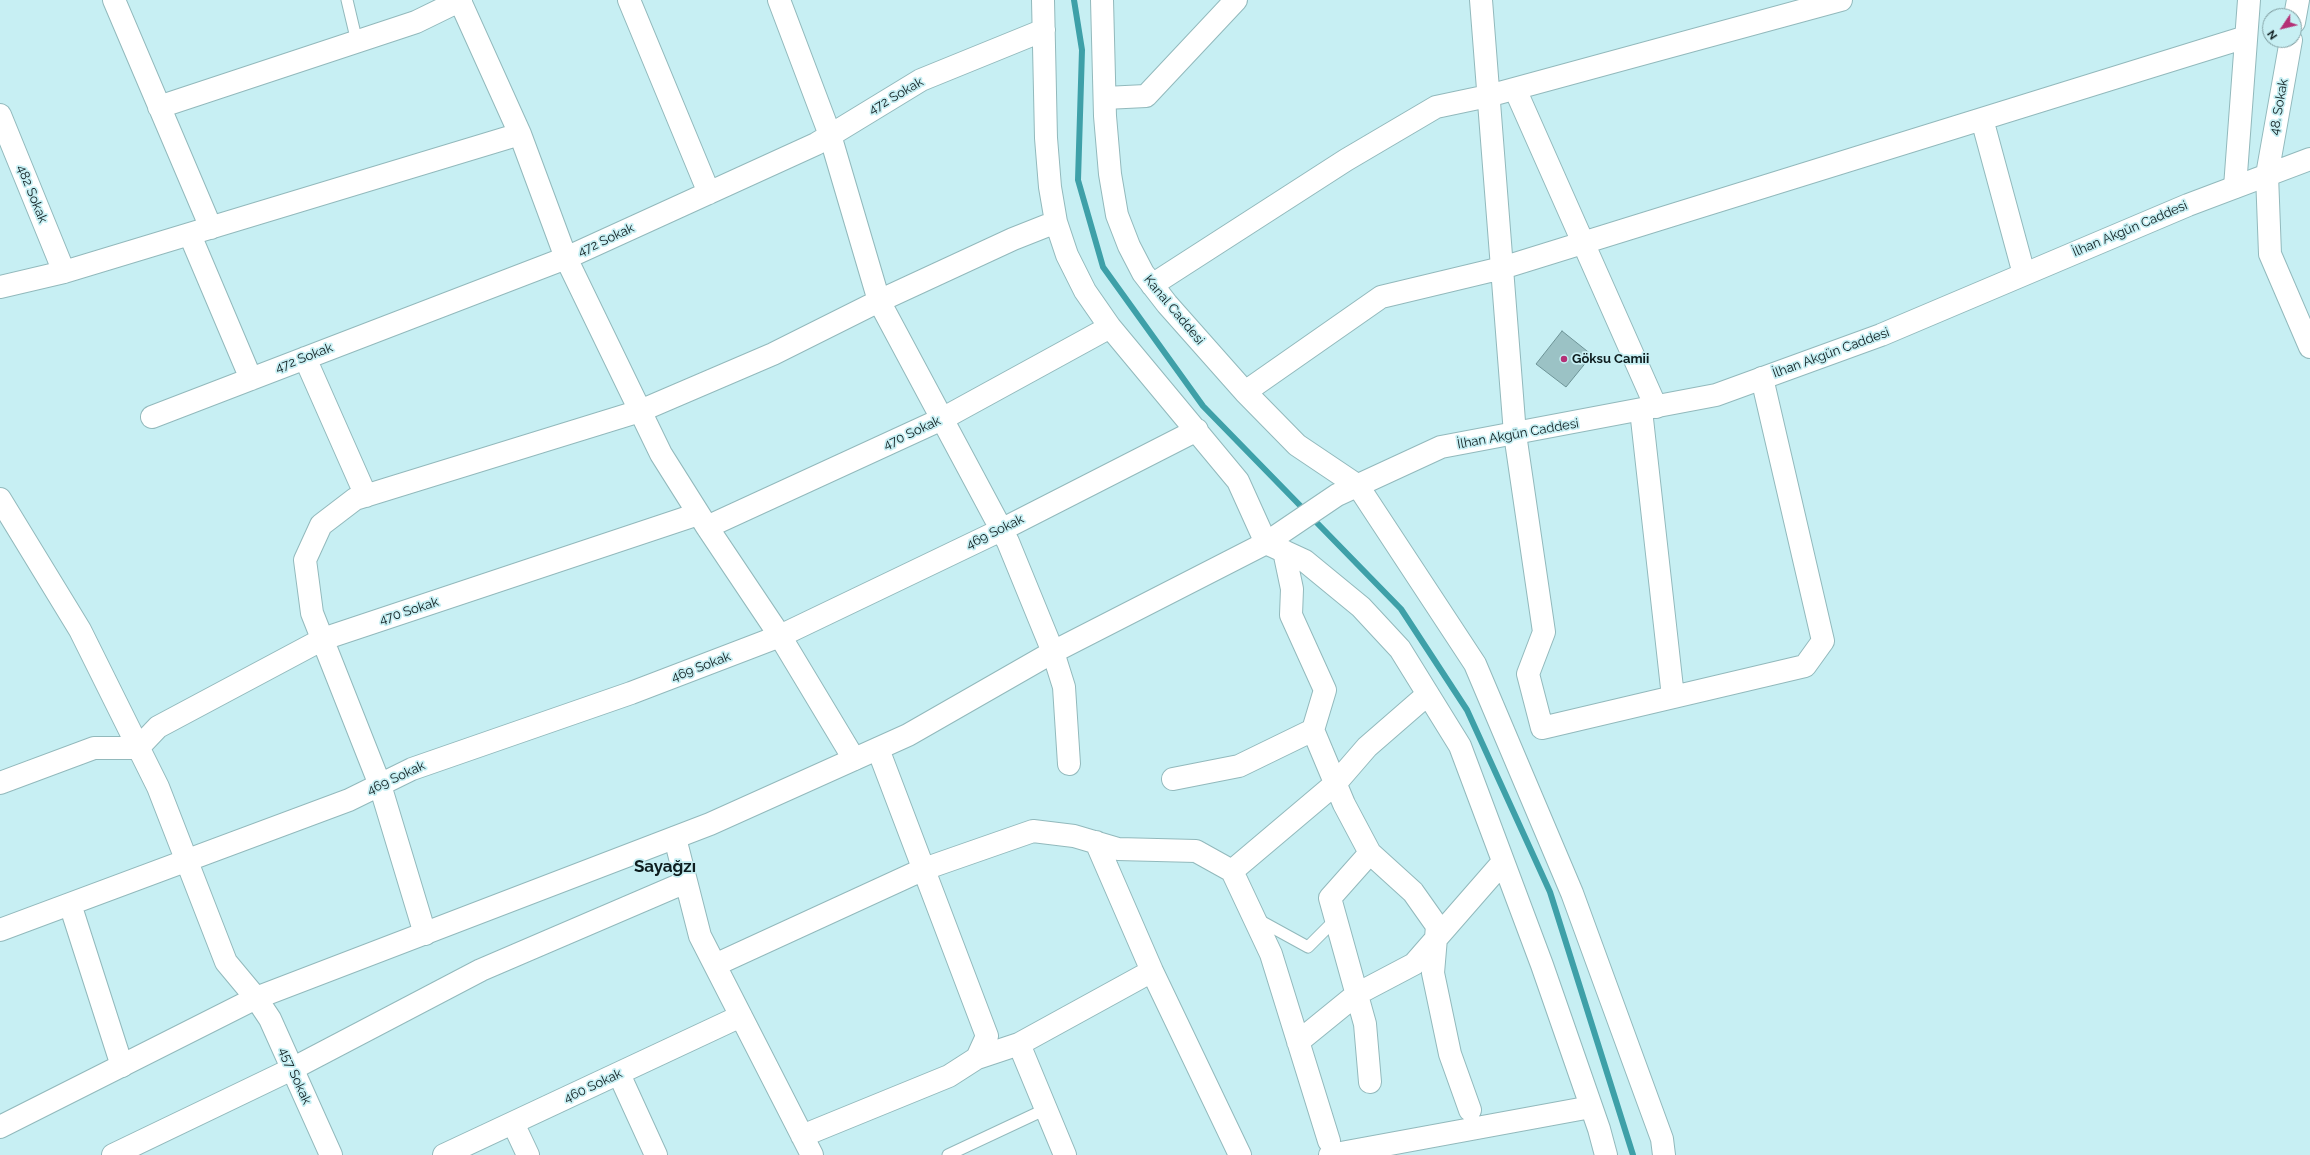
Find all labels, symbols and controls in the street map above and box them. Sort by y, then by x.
north arrow [2262,8,2302,48]
text: N [2265,27,2280,42]
street label: 472 Sokak [866,74,926,118]
street label: 48. Sokak [2266,78,2292,136]
street label: 482 Sokak [13,163,51,225]
street label: İlhan Akgün Caddesi [2070,198,2190,260]
street label: 472 Sokak [575,220,637,260]
street label: Kanal Caddesi [1140,272,1208,348]
street label: İlhan Akgün Caddesi [1770,325,1892,381]
street label: 472 Sokak [273,340,335,376]
place label: Göksu Camii [1572,351,1649,367]
marker: Göksu Camii [1559,354,1569,364]
street label: 470 Sokak [881,413,943,453]
street label: İlhan Akgün Caddesi [1456,416,1580,452]
street label: 469 Sokak [964,511,1026,553]
street label: 470 Sokak [377,594,441,628]
street label: 469 Sokak [669,649,733,685]
street label: 469 Sokak [364,758,428,798]
district label: Sayağzı [634,857,696,877]
street label: 457 Sokak [275,1045,315,1107]
street label: 460 Sokak [561,1066,625,1106]

